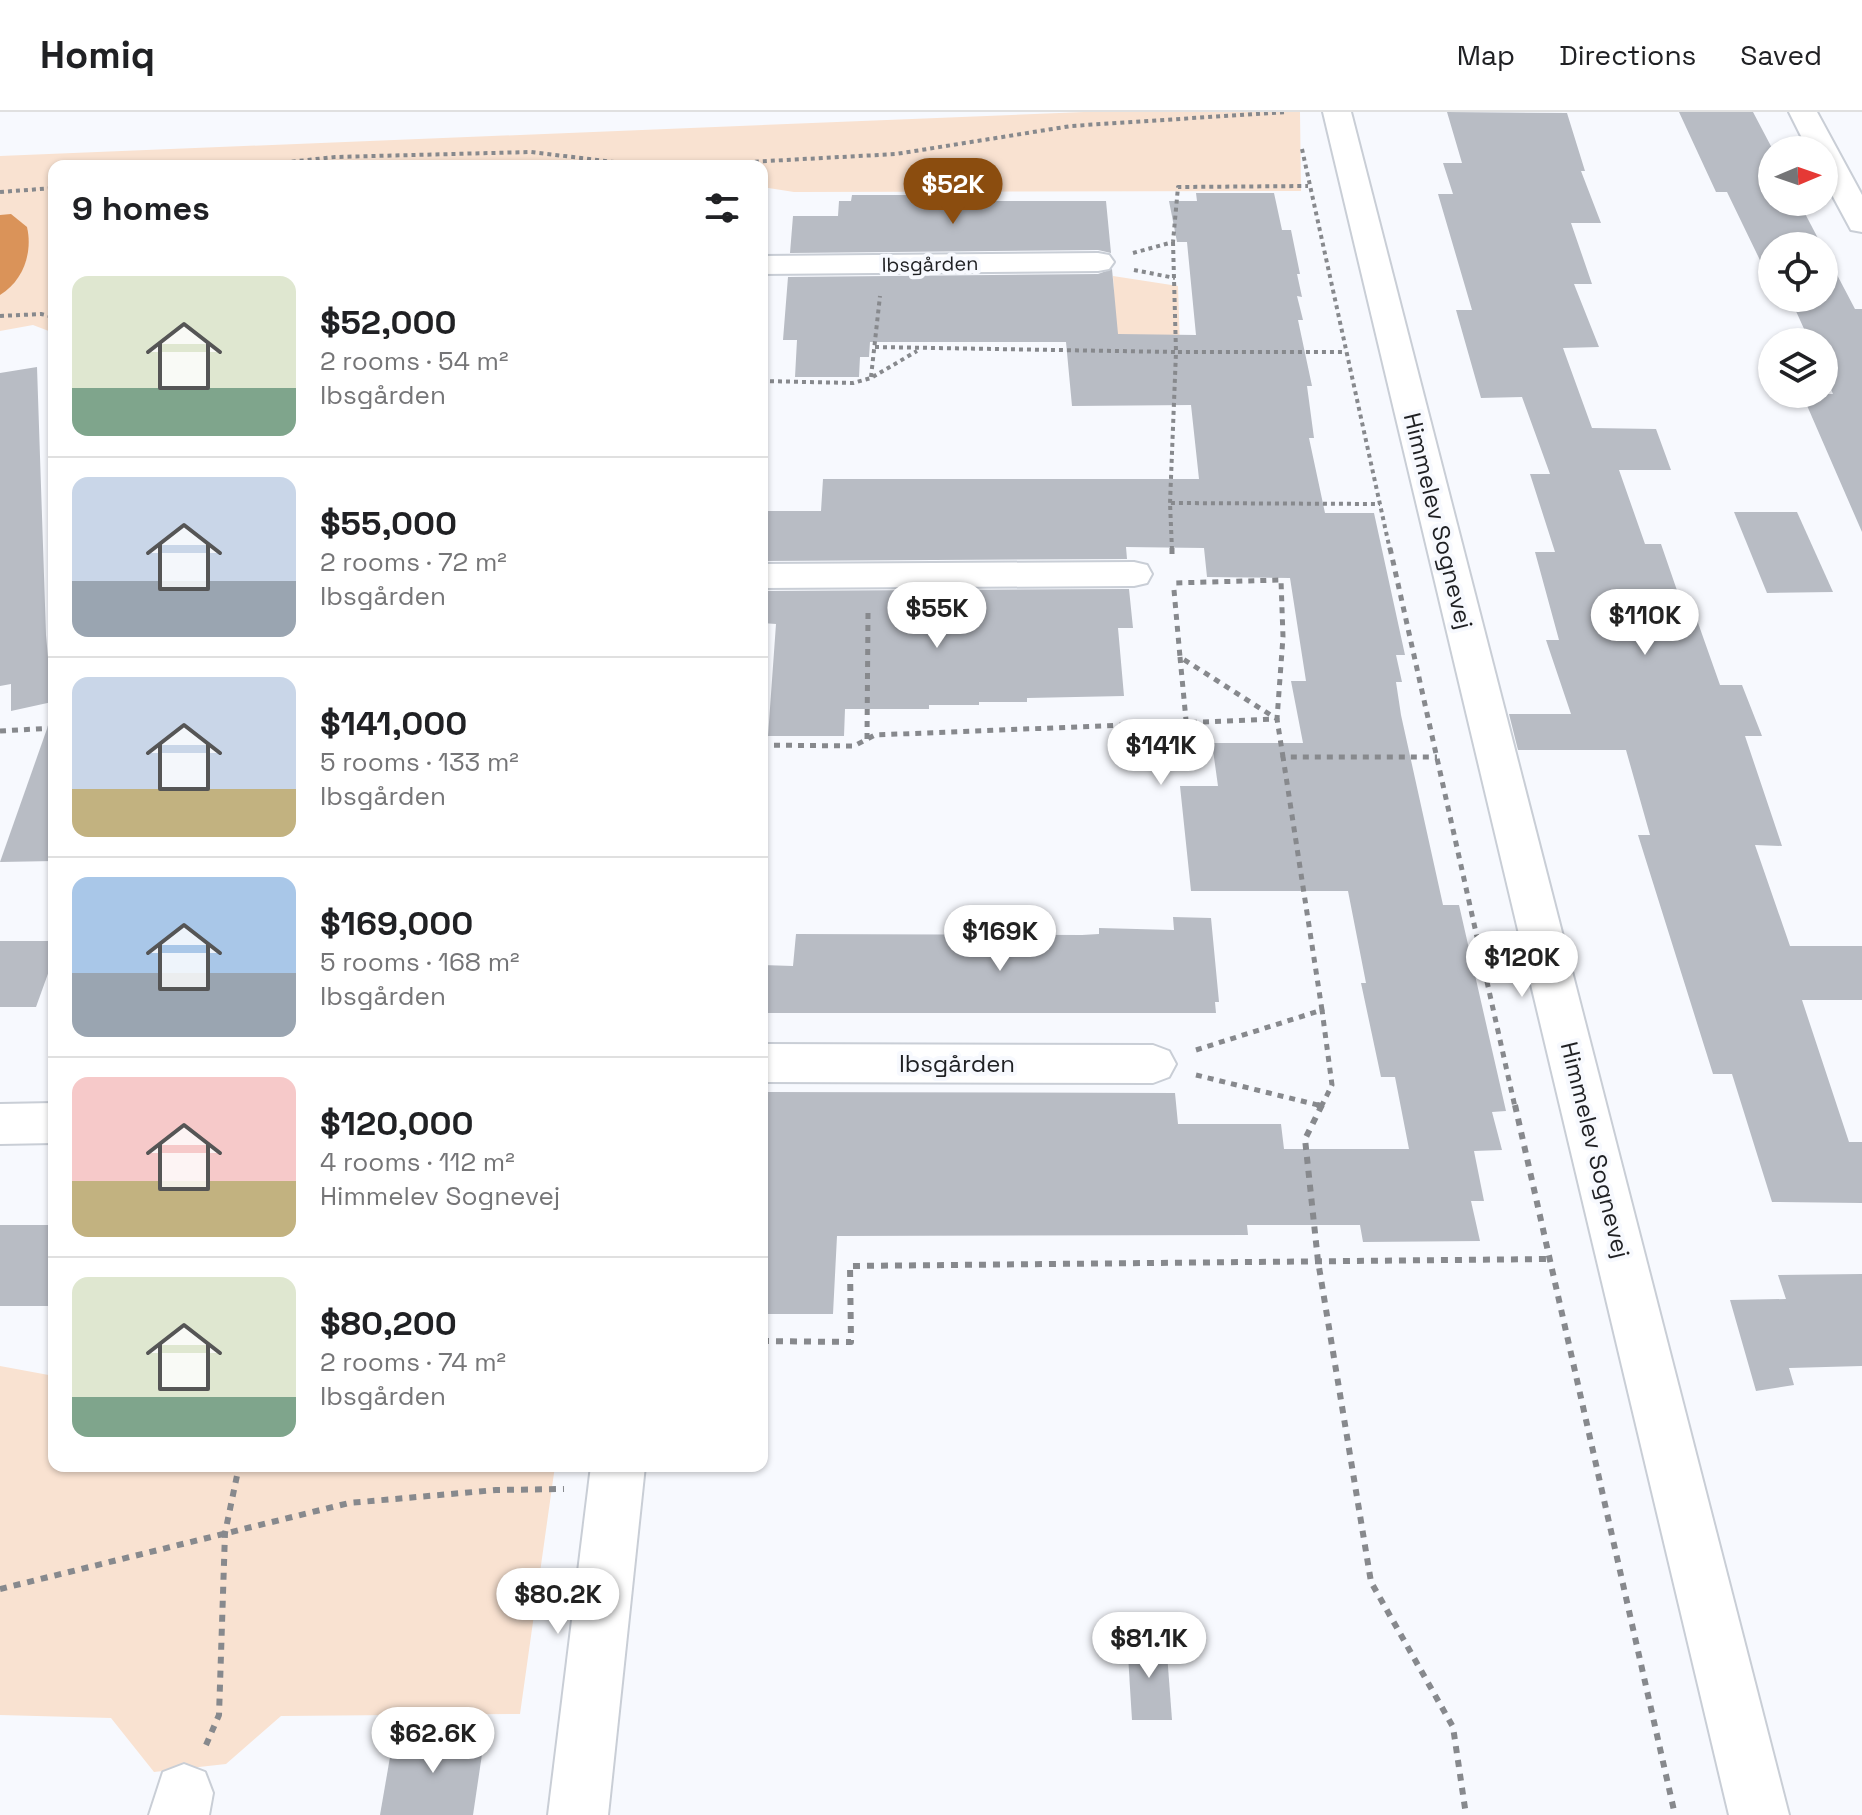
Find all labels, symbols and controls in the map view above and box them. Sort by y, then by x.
text: Homiq [40,31,155,79]
text: Map [1457,37,1515,73]
text: Directions [1559,37,1696,73]
text: Saved [1740,37,1822,73]
north arrow [1758,136,1838,216]
map controls [1758,136,1838,408]
pin: $52K [906,158,1000,226]
text: $52K [922,167,984,201]
icon: filters [700,186,744,230]
text: 9 homes [72,187,210,230]
button: locate [1758,232,1838,312]
street label: Ibsgården [881,250,979,278]
text: $52,000 [320,301,457,344]
icon: home [136,308,232,404]
button: layers [1758,328,1838,408]
text: 2 rooms · 54 m² [320,344,509,378]
text: Ibsgården [320,378,446,412]
street label: Himmelev Sognevej [1397,410,1480,632]
text: $55,000 [320,502,457,545]
icon: home [136,509,232,605]
text: 2 rooms · 72 m² [320,545,507,579]
text: Ibsgården [320,579,446,613]
pin: $55K [890,582,984,650]
pin: $110K [1589,589,1701,657]
text: $55K [905,591,969,625]
text: $110K [1609,598,1681,632]
text: $141,000 [320,702,467,745]
icon: home [136,709,232,805]
pin: $141K [1105,719,1217,787]
text: $141K [1125,728,1197,762]
text: 5 rooms · 133 m² [320,745,519,779]
text: Ibsgården [320,779,446,813]
text: $169,000 [320,902,473,945]
pin: $169K [944,905,1056,973]
icon: home [136,909,232,1005]
text: $169K [962,914,1038,948]
pin: $120K [1466,931,1578,999]
text: $120K [1484,940,1560,974]
text: 5 rooms · 168 m² [320,945,520,979]
text: Ibsgården [320,979,446,1013]
street label: Himmelev Sognevej [1554,1039,1637,1261]
street label: Ibsgården [899,1048,1015,1079]
text: $120,000 [320,1102,473,1145]
icon: home [136,1109,232,1205]
text: 4 rooms · 112 m² [320,1145,515,1179]
text: Himmelev Sognevej [320,1179,560,1213]
text: $80,200 [320,1302,457,1345]
icon: home [136,1309,232,1405]
text: 2 rooms · 74 m² [320,1345,506,1379]
text: Ibsgården [320,1379,446,1413]
pin: $80.2K [493,1568,623,1636]
text: $80.2K [514,1577,602,1611]
pin: $81.1K [1084,1612,1214,1680]
text: $81.1K [1110,1621,1188,1655]
pin: $62.6K [368,1707,498,1775]
text: $62.6K [390,1716,477,1750]

